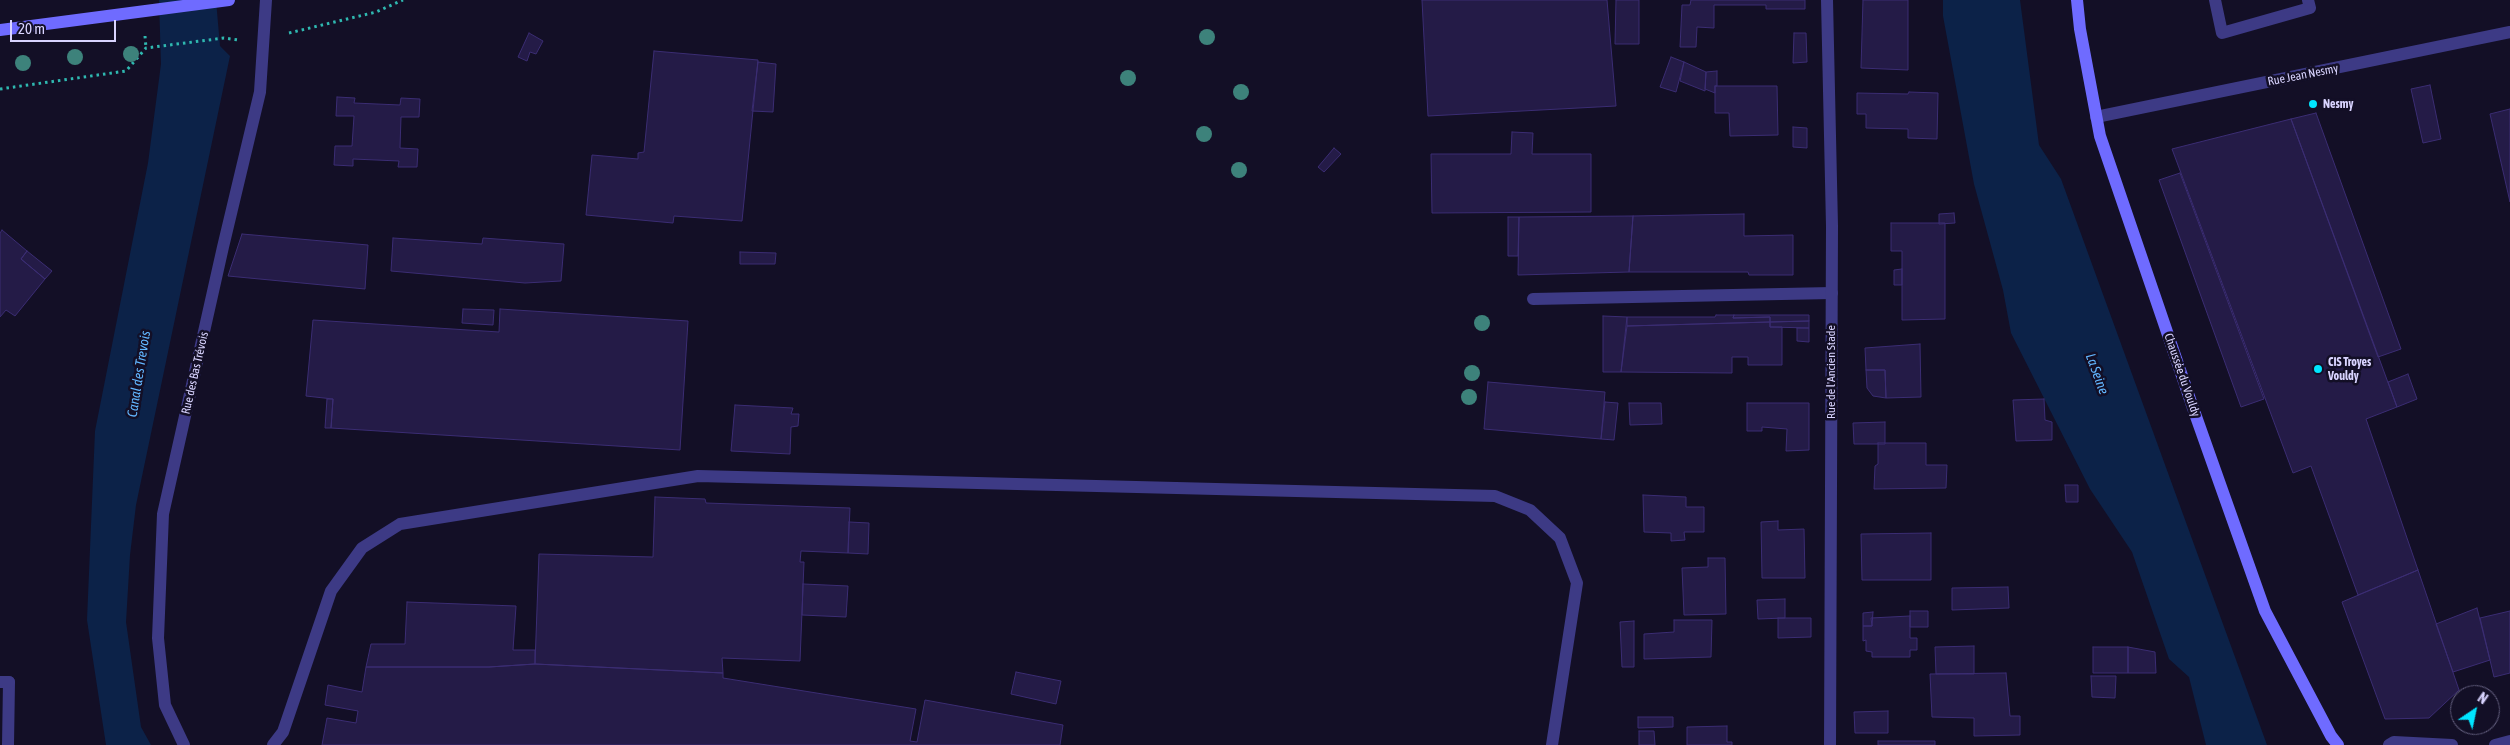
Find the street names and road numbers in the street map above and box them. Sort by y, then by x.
street label: Rue Jean Nesmy [2266,61,2340,89]
street label: Rue de l'Ancien Stade [1824,325,1838,419]
street label: Rue des Bas Trévois [179,330,211,416]
street label: Chaussée du Vouldy [2161,331,2203,419]

